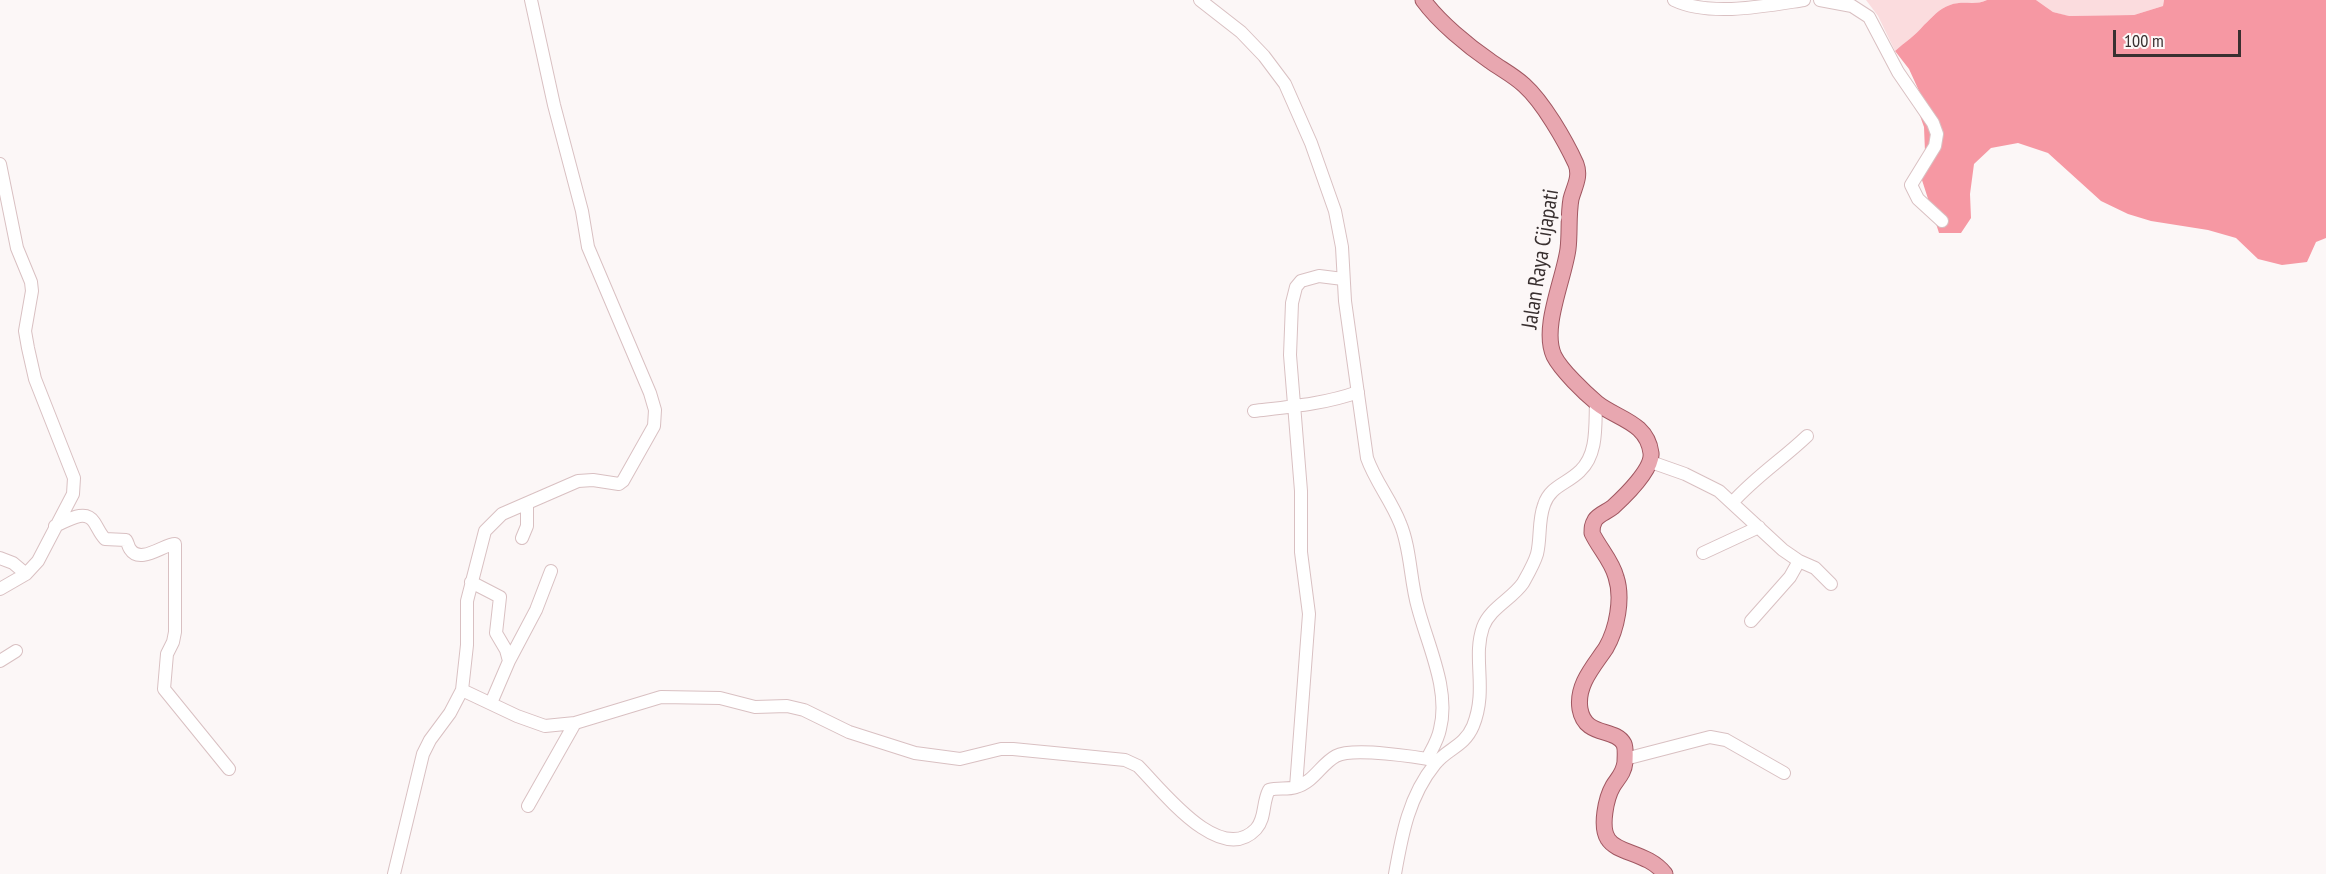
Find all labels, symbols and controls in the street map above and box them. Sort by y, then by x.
scale bar [2116,18,2244,56]
text: 100 m [2124,29,2164,52]
street label: Jalan Raya Cijapati [1517,187,1565,331]

